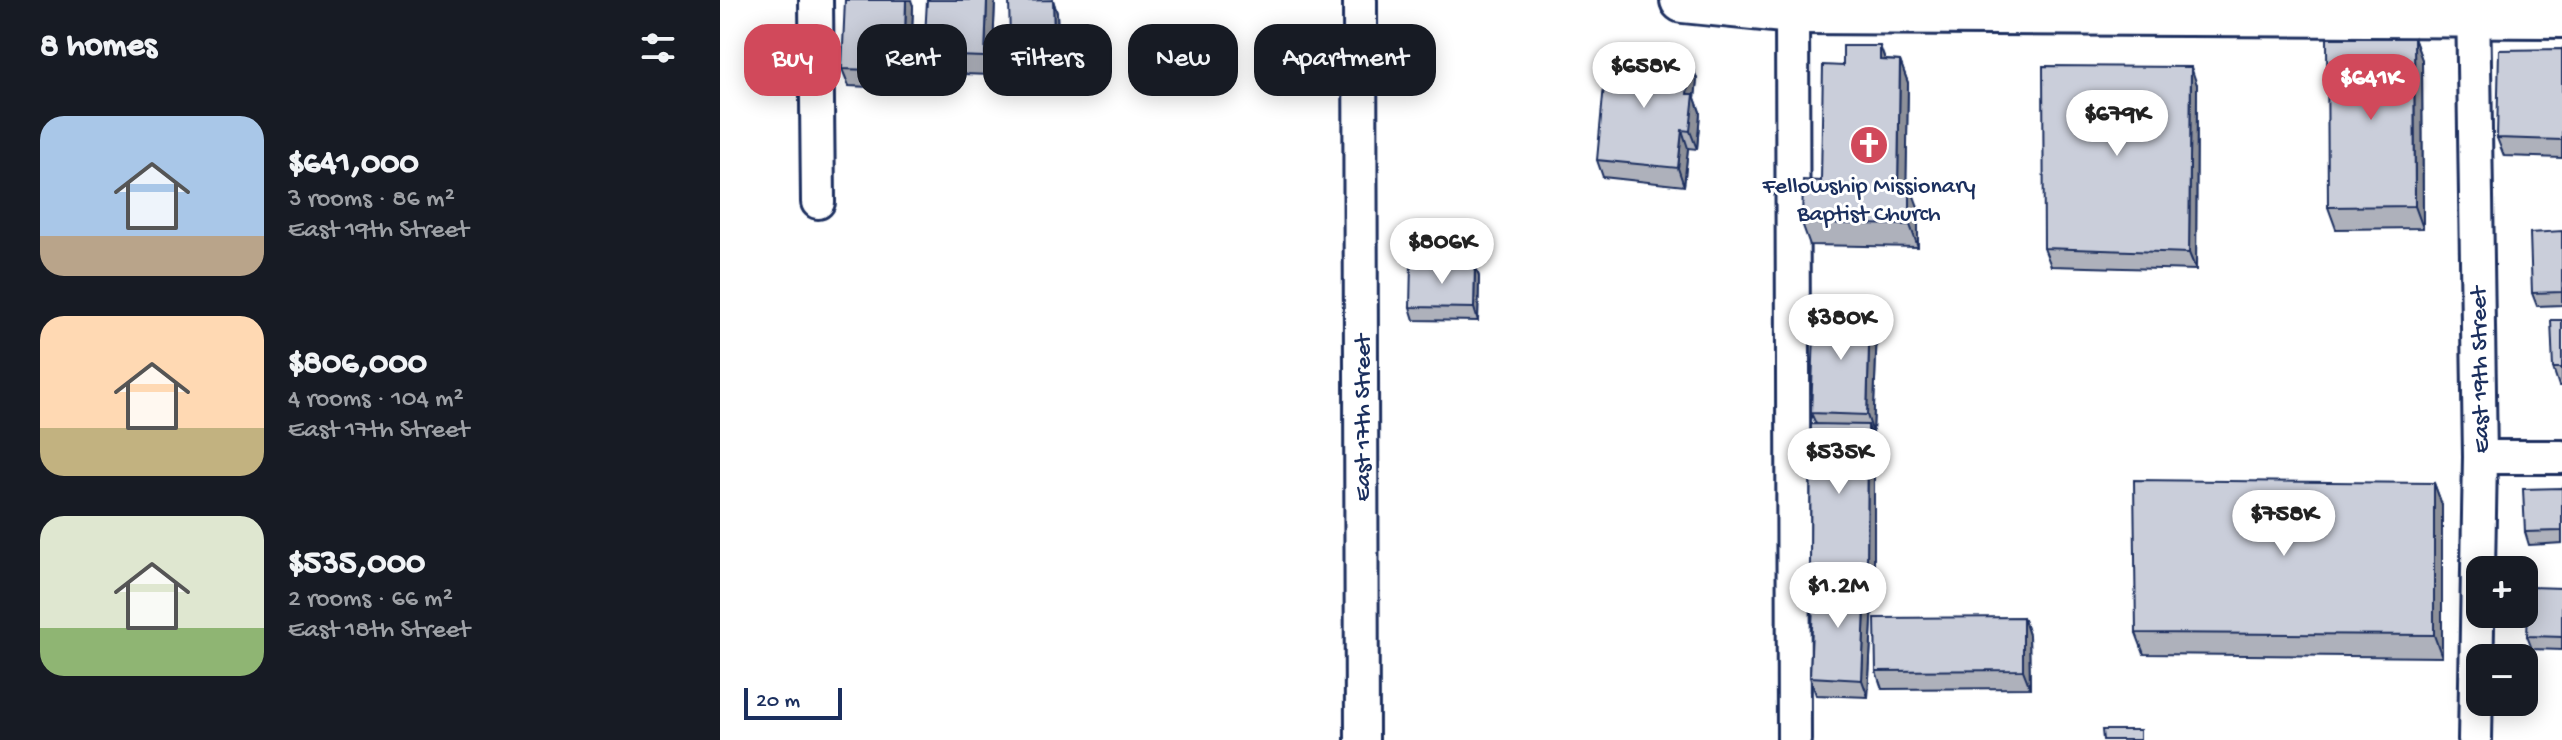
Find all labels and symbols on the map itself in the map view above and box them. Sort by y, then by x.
pin: $658K [1588,42,1700,110]
pin: $641K [2315,54,2427,122]
pin: $679K [2061,90,2173,158]
church icon: Fellowship Missionary Baptist Church [1848,124,1890,166]
place label: Fellowship Missionary Baptist Church [1762,173,1976,230]
pin: $806K [1386,218,1498,286]
street label: East 19th Street [2466,284,2497,454]
pin: $380K [1785,294,1897,362]
street label: East 17th Street [1350,332,1379,502]
pin: $535K [1783,428,1895,496]
pin: $758K [2228,490,2340,558]
pin: $1.2M [1782,562,1894,630]
scale bar [744,684,842,720]

